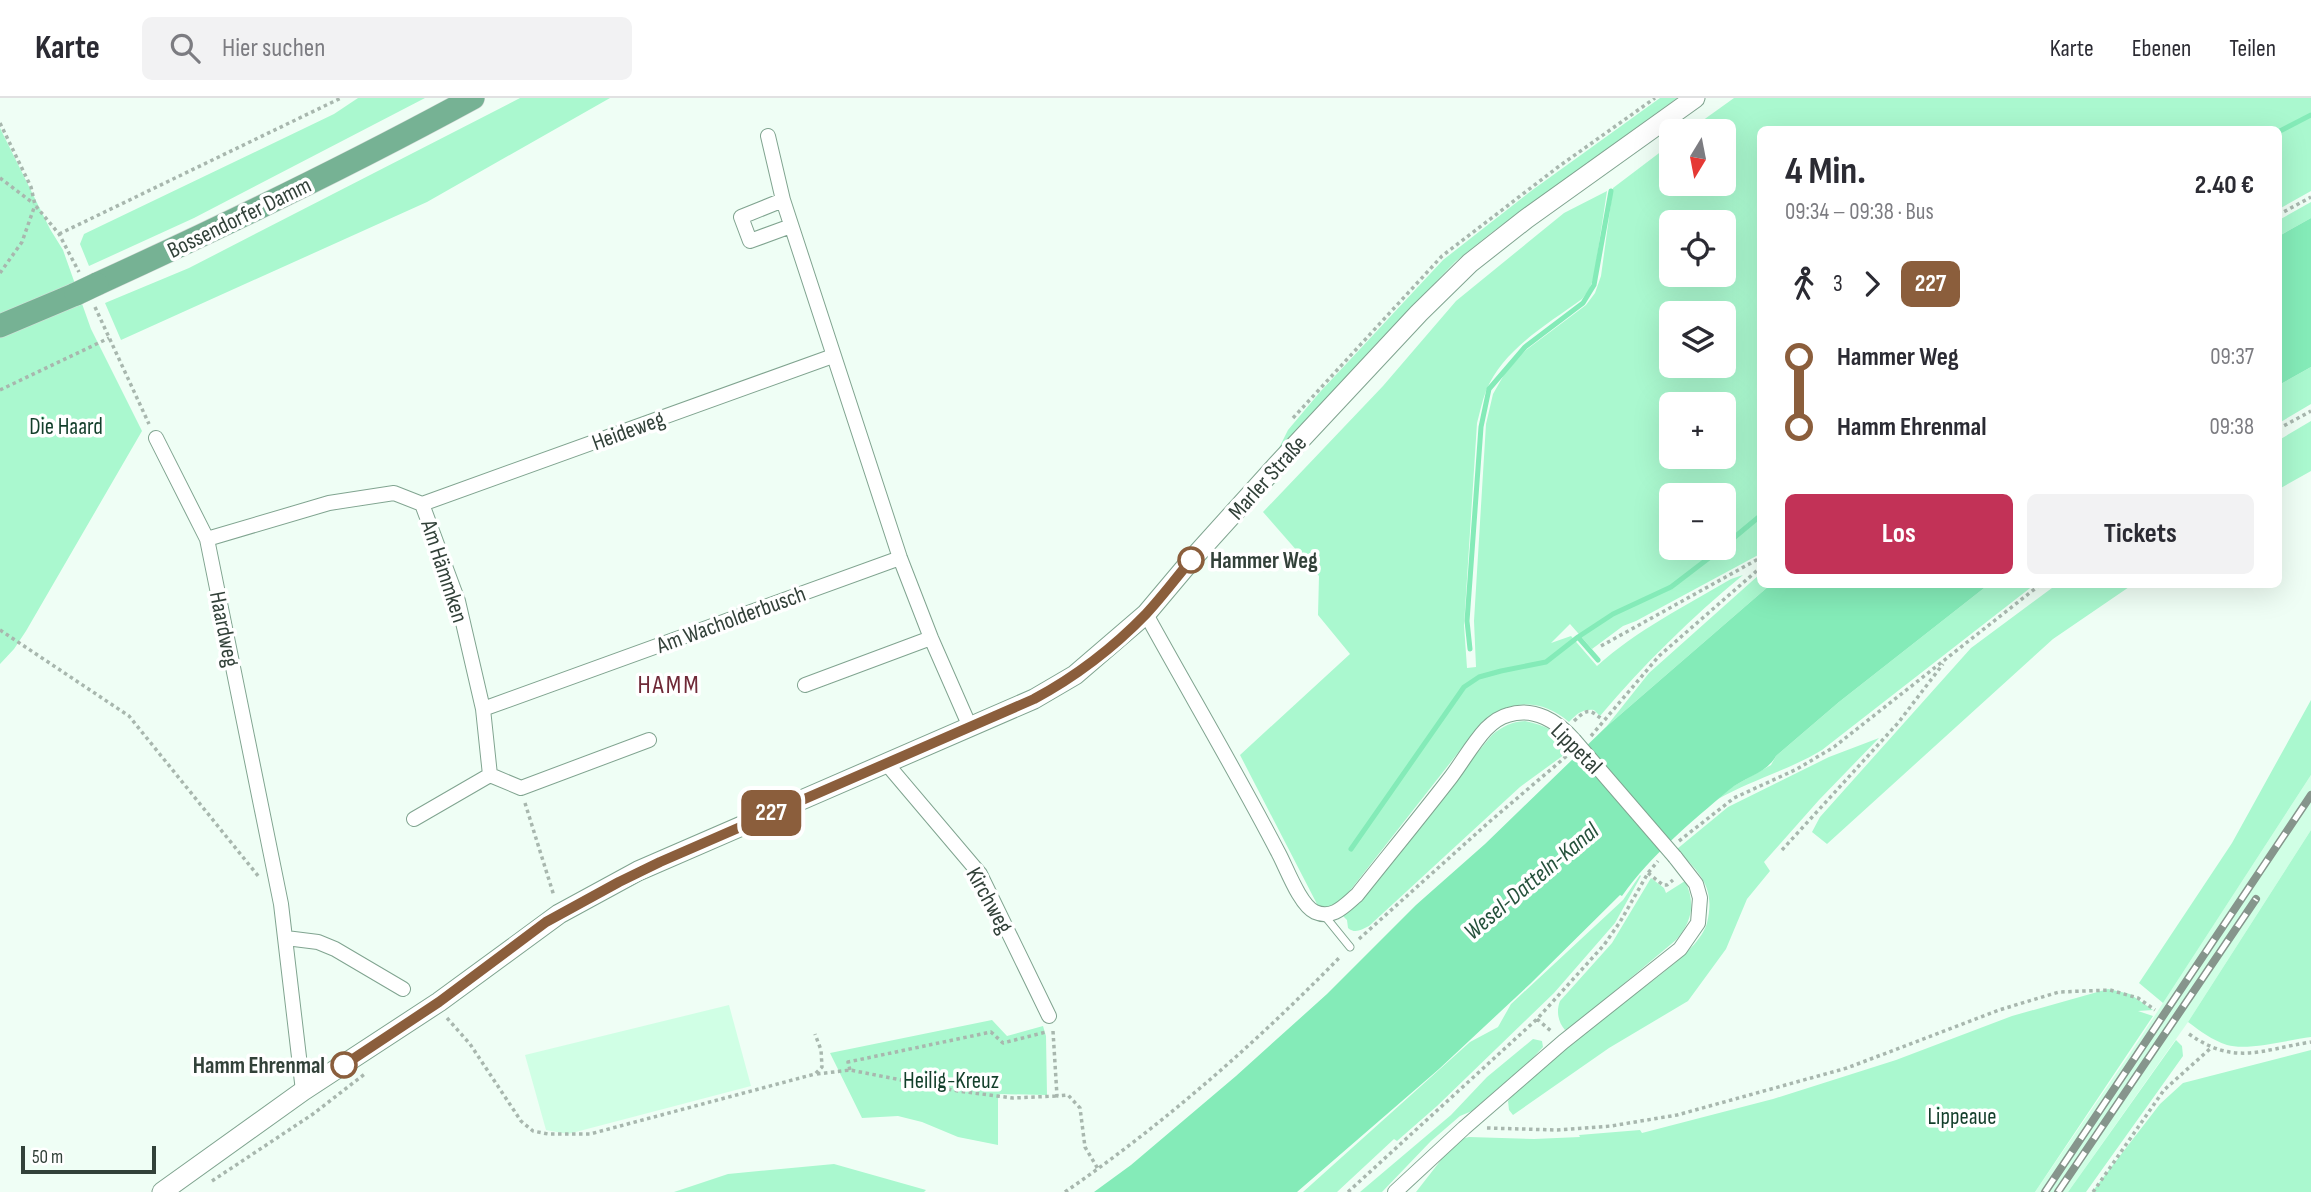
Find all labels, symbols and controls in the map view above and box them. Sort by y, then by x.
search box [142,17,632,80]
text: Karte [35,28,100,68]
icon: search [166,29,204,67]
text: Hier suchen [222,33,325,64]
text: Karte [2050,34,2094,63]
text: Ebenen [2132,34,2191,63]
text: Teilen [2229,34,2276,63]
north arrow [1659,119,1736,196]
map controls [1659,119,1736,560]
text: 4 Min. [1785,149,1866,194]
text: 2.40 € [2195,170,2254,201]
street label: Bossendorfer Damm [163,171,316,265]
text: 09:34 – 09:38 · Bus [1785,198,1934,226]
button: locate [1659,210,1736,287]
icon: walk [1785,265,1823,303]
icon: forward [1853,265,1891,303]
text: 227 [1915,269,1946,298]
text: 3 [1833,270,1843,298]
button: layers [1659,301,1736,378]
text: Hammer Weg [1837,342,1959,373]
text: 09:37 [2210,343,2254,371]
button: + [1659,392,1736,469]
street label: Heideweg [588,405,668,457]
text: Hamm Ehrenmal [1837,412,1986,443]
park label: Die Haard [29,413,103,441]
text: 09:38 [2209,413,2254,441]
street label: Marler Straße [1223,430,1313,526]
button: − [1659,483,1736,560]
button: Los [1785,494,2013,574]
button: Tickets [2027,494,2254,574]
street label: Am Hämmken [414,515,474,626]
marker: Hammer Weg [1178,547,1204,573]
place label: Hammer Weg [1210,547,1318,575]
street label: Am Wacholderbusch [652,580,810,660]
street label: Haardweg [203,589,245,669]
district label: HAMM [637,670,701,701]
street label: Lippetal [1545,717,1608,780]
line badge: 227 [731,790,811,836]
text: 227 [755,798,787,827]
water label: Wesel-Datteln-Kanal [1458,816,1605,946]
street label: Kirchweg [960,863,1019,938]
place label: Hamm Ehrenmal [193,1052,325,1080]
marker: Hamm Ehrenmal [331,1052,357,1078]
park label: Heilig-Kreuz [903,1067,999,1095]
park label: Lippeaue [1928,1103,1996,1131]
scale bar [21,1143,156,1175]
text: 50 m [32,1146,63,1169]

